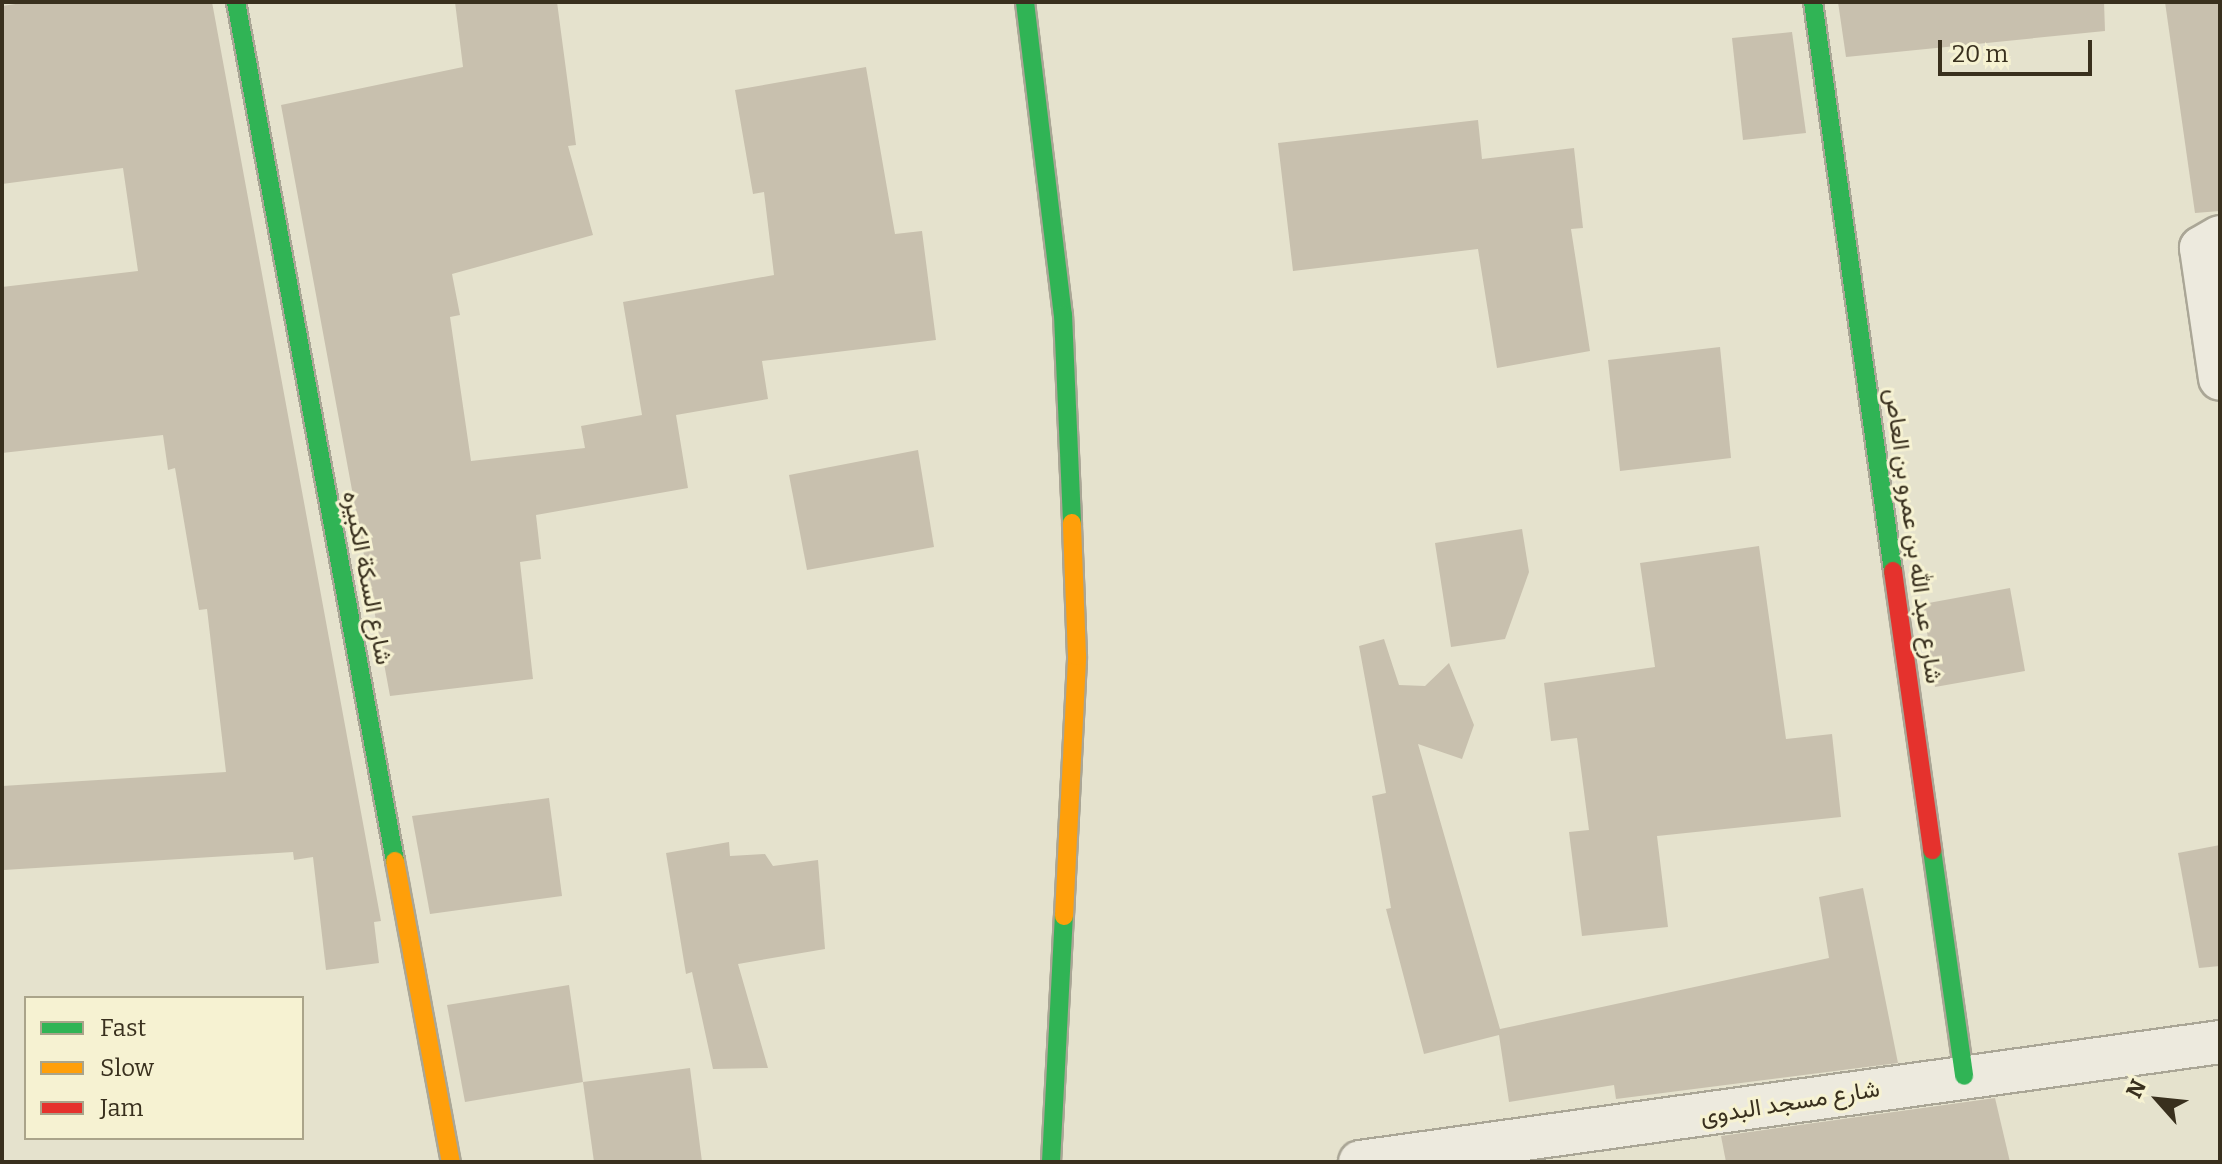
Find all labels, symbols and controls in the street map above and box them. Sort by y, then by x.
scale bar [1942,24,2096,74]
text: 20 m [1952,40,2008,68]
street label: شارع عبد الله بن عمرو بن العاص [1878,386,1948,686]
street label: شارع السكة الكبيره [336,489,398,667]
legend [24,996,304,1140]
text: Fast [100,1014,146,1042]
text: Slow [100,1054,154,1082]
north arrow [2118,1060,2198,1140]
street label: شارع مسجد البدوى [1698,1075,1882,1131]
text: N [2120,1075,2152,1103]
text: Jam [100,1094,143,1122]

